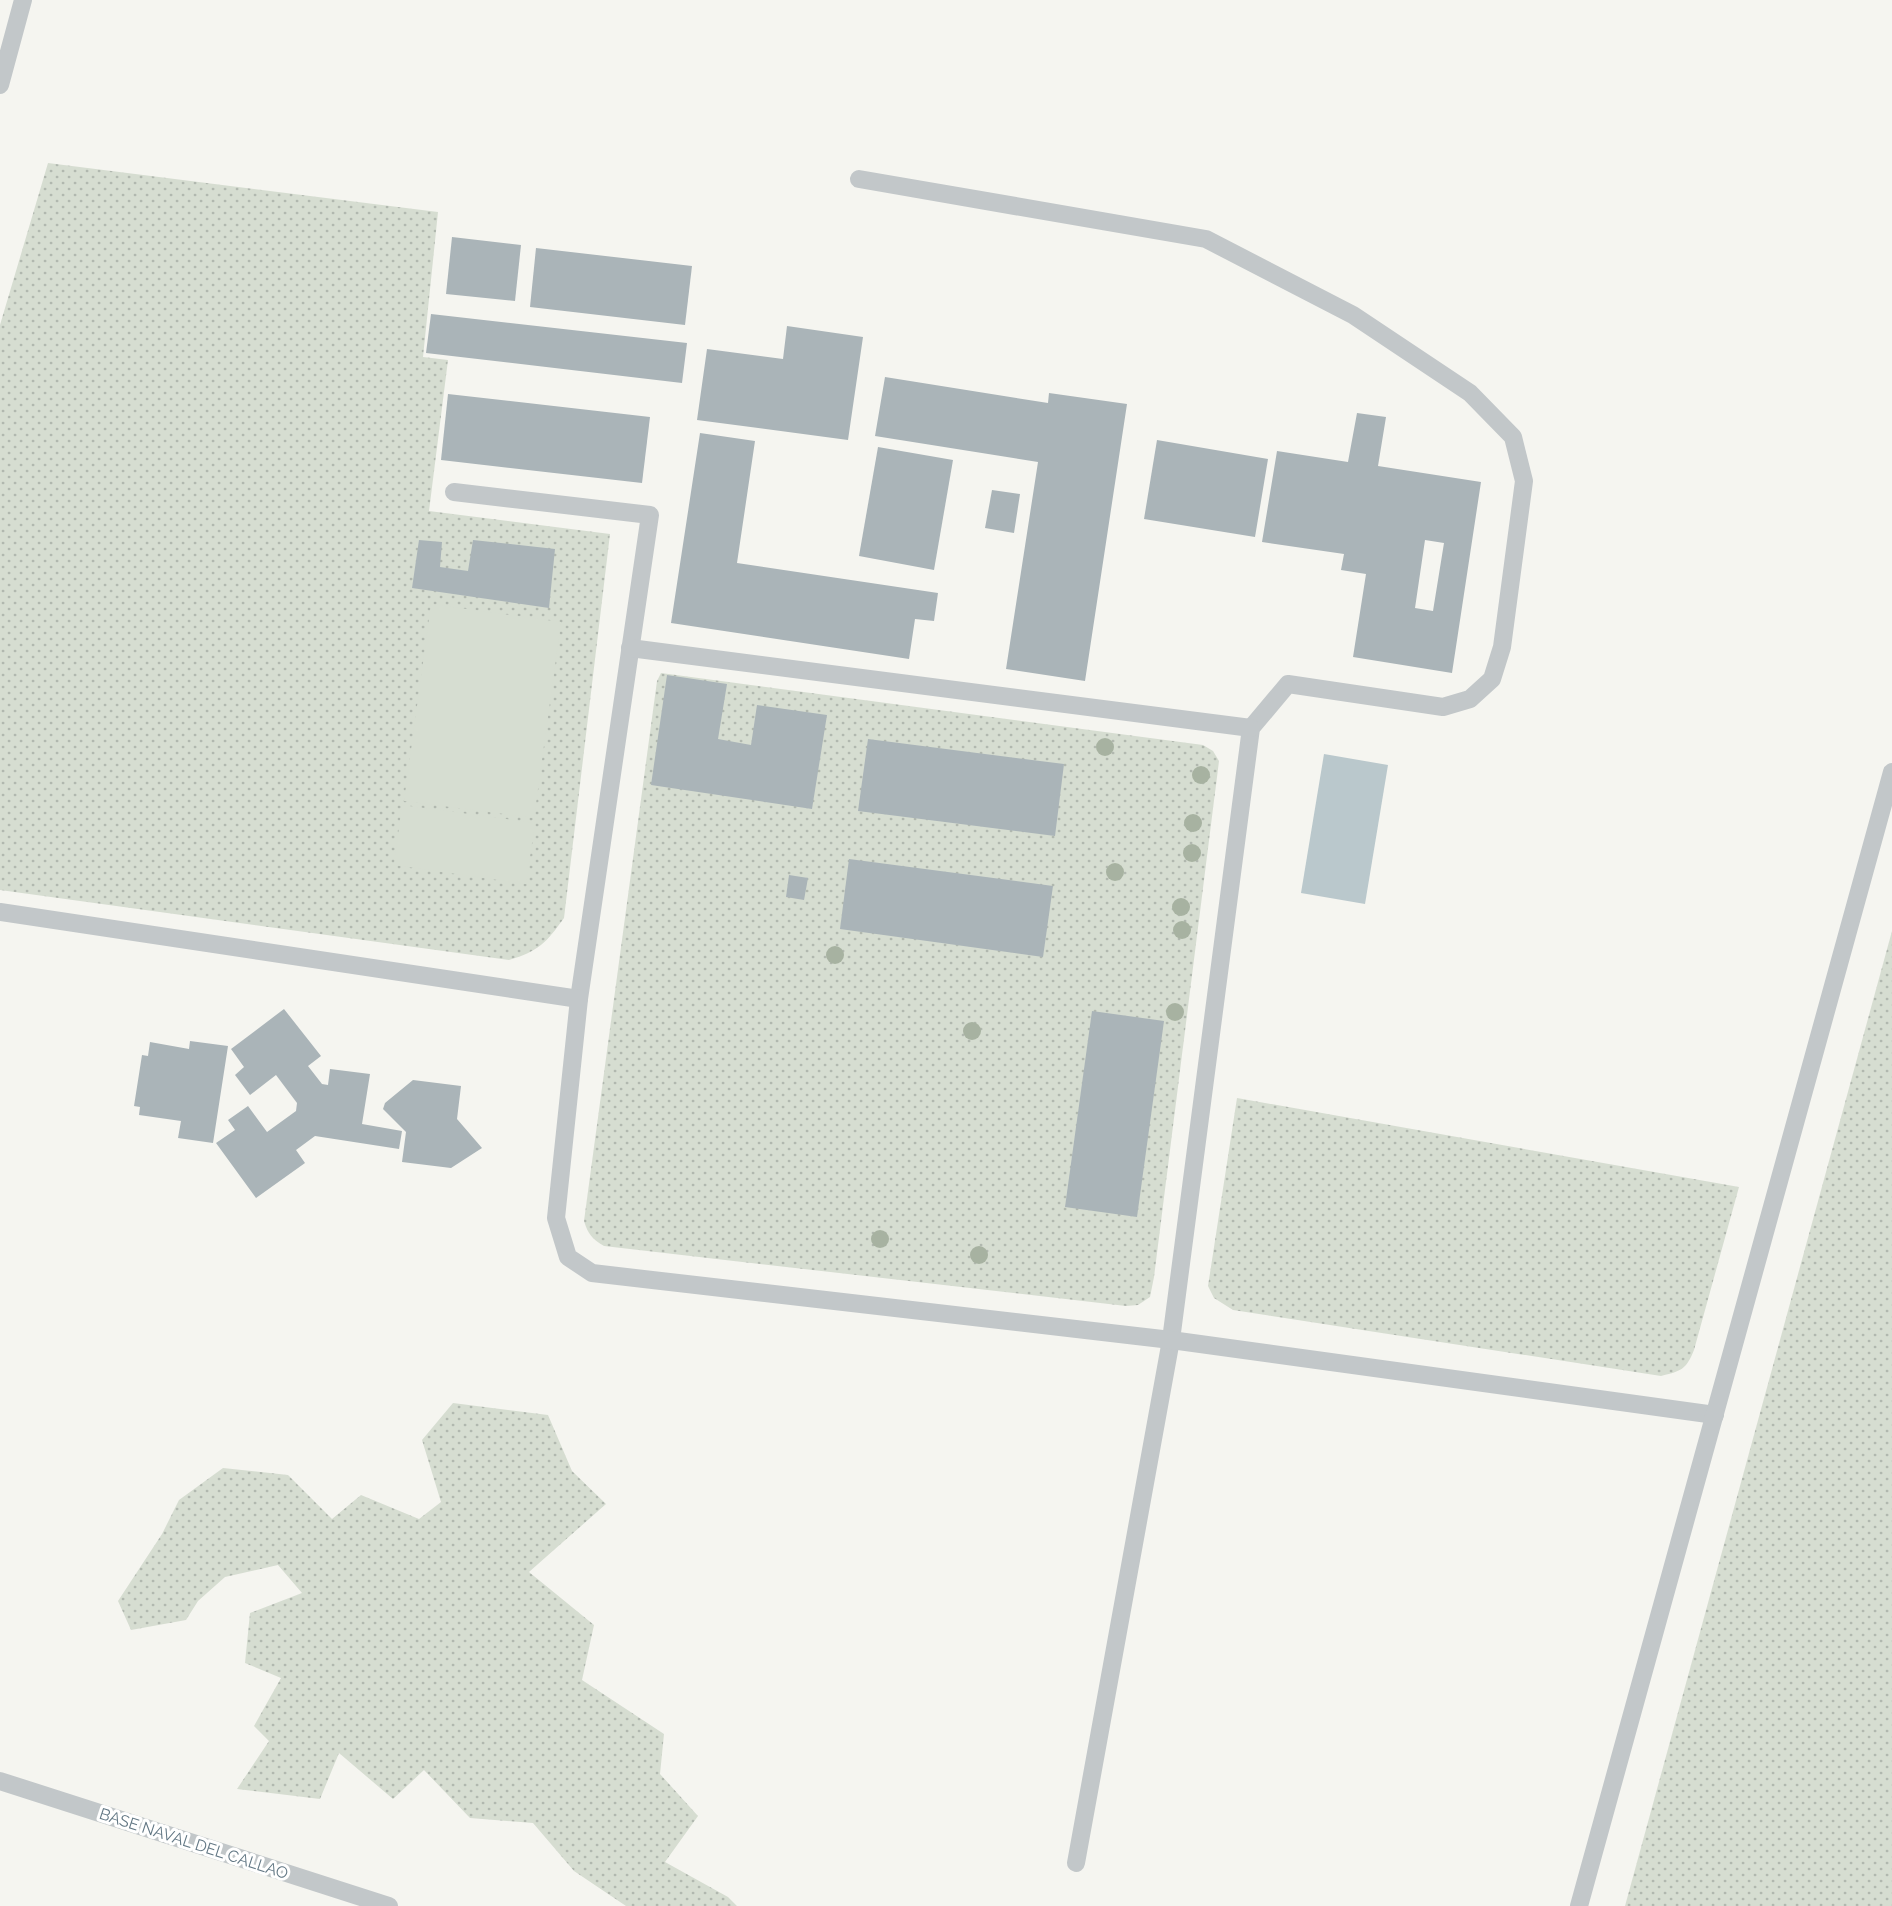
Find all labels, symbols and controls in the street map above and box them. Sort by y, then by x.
street label: BASE NAVAL DEL CALLAO [97,1804,291,1883]

